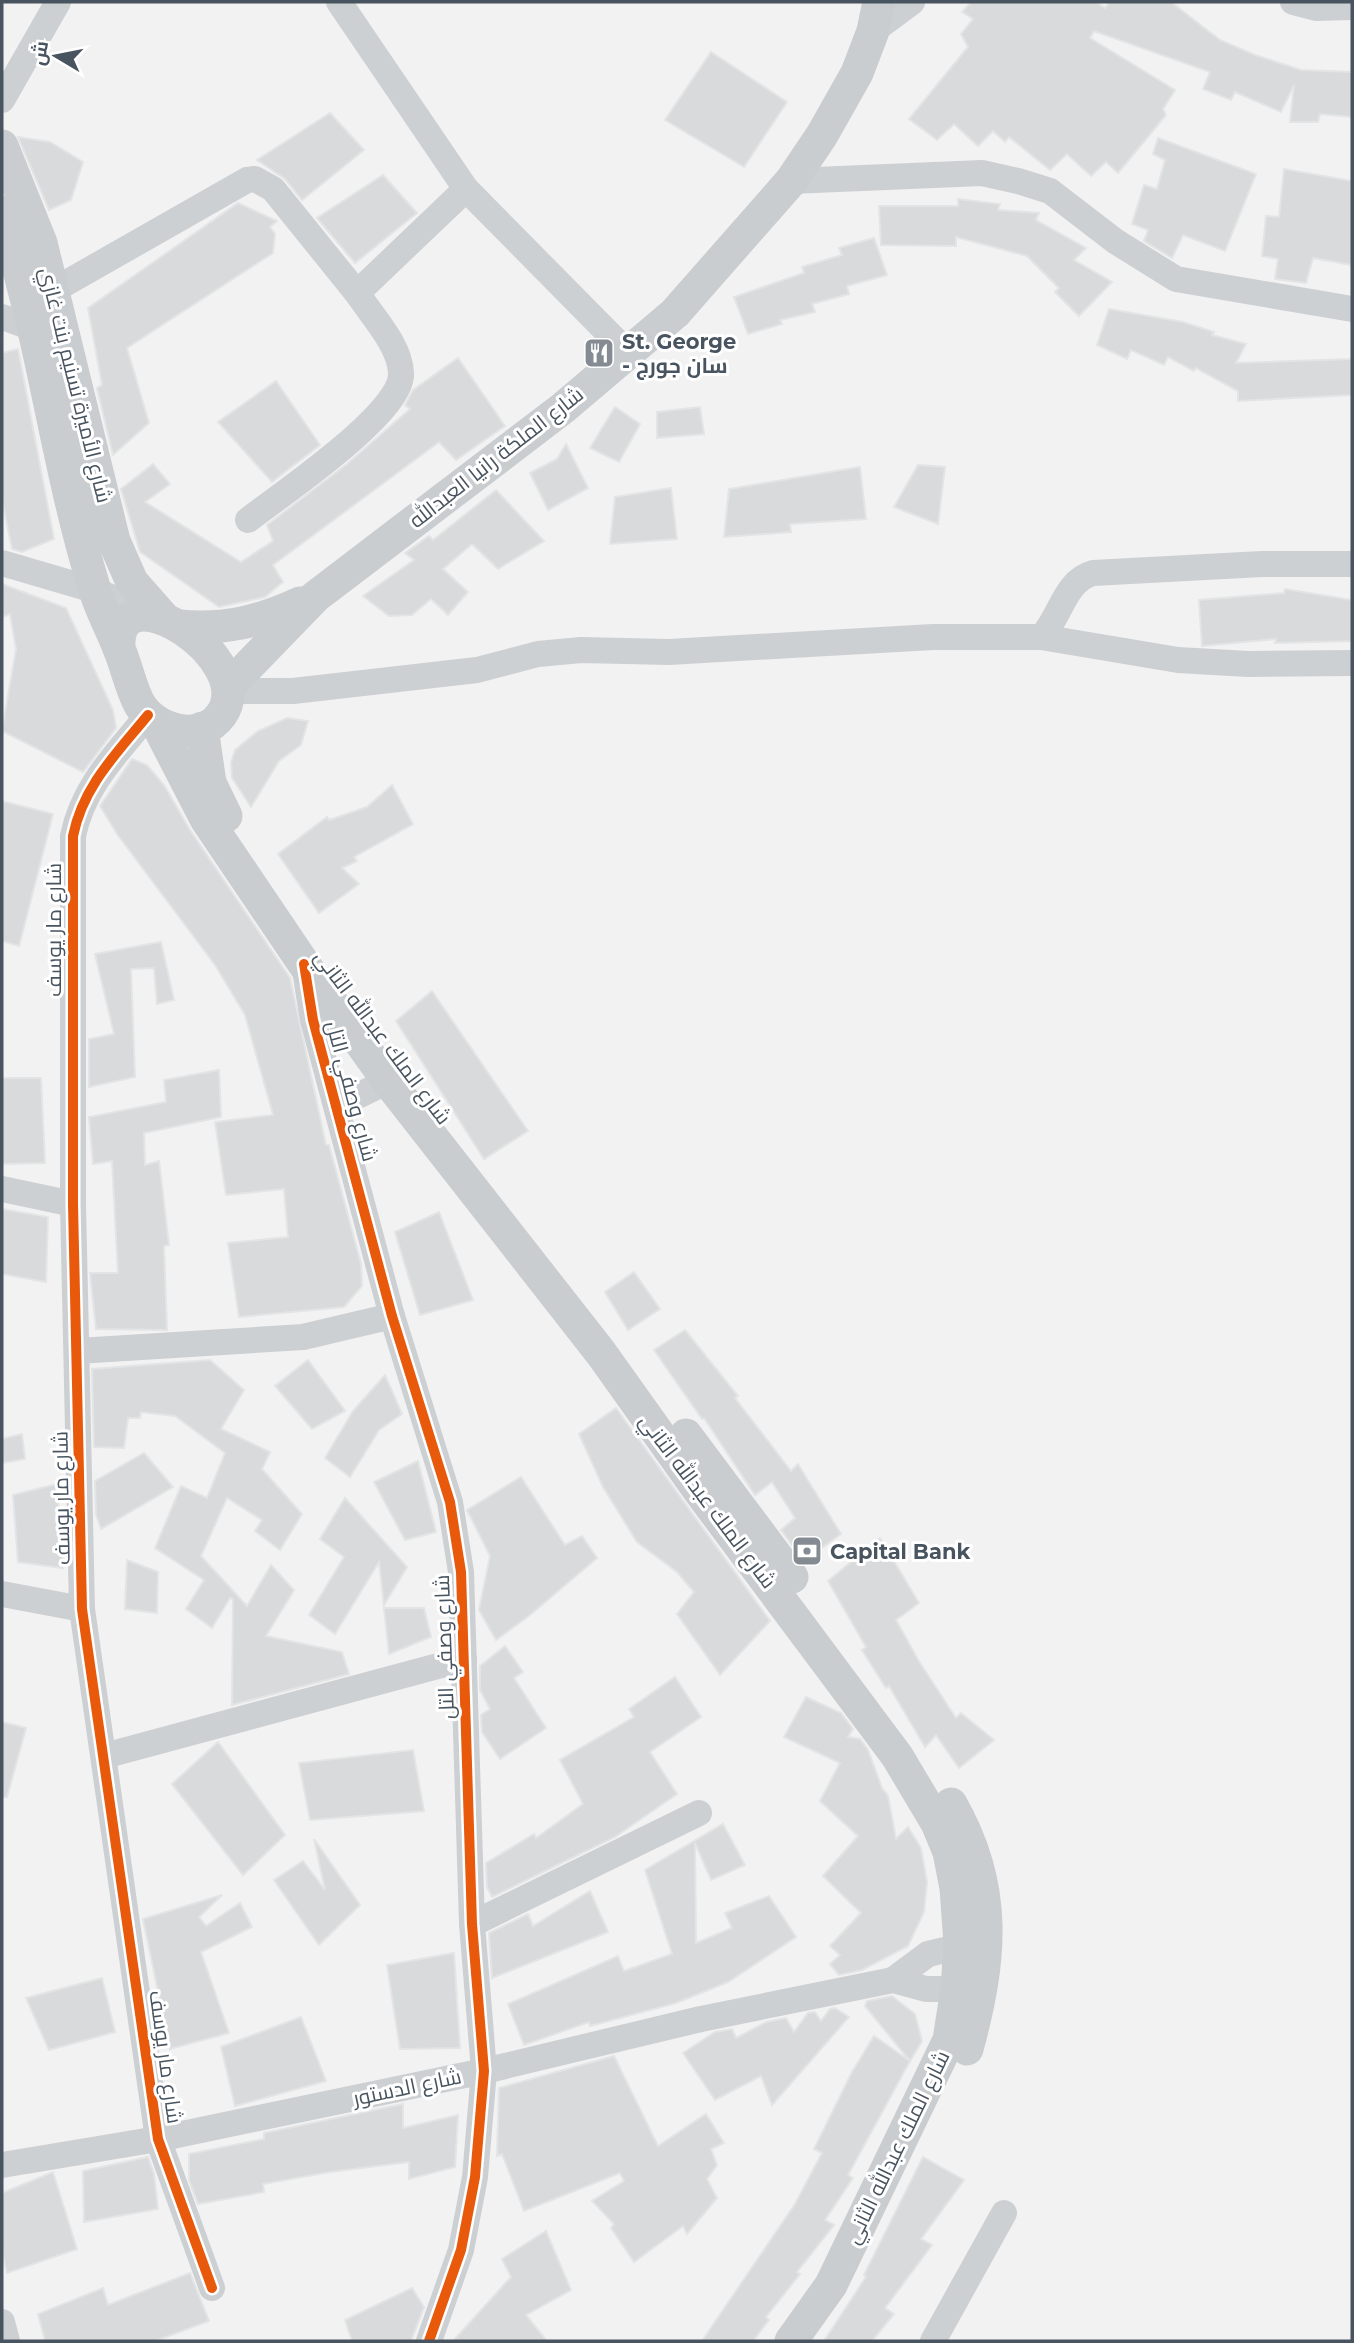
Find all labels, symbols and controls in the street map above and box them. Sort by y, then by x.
north arrow [21,21,91,91]
text: ش [26,39,53,67]
street label: شارع الأميرة تسنيم بنت غازي [31,265,117,506]
place label: St. George - سان جورج [622,329,736,380]
restaurant icon: St. George - سان جورج [582,336,616,370]
street label: شارع الملكة رانيا العبدالله [403,380,589,534]
street label: شارع مار يوسف [41,863,68,997]
street label: شارع الملك عبدالله الثاني [306,944,458,1132]
street label: شارع وصفي التل [317,1018,383,1165]
street label: شارع الملك عبدالله الثاني [631,1408,783,1596]
street label: شارع مار يوسف [47,1431,77,1565]
bank icon: Capital Bank [790,1534,824,1568]
place label: Capital Bank [830,1539,970,1564]
street label: شارع وصفي التل [429,1574,463,1720]
street label: شارع مار يوسف [142,1989,188,2125]
street label: شارع الملك عبدالله الثاني [838,2046,958,2249]
street label: شارع الدستور [350,2063,464,2113]

